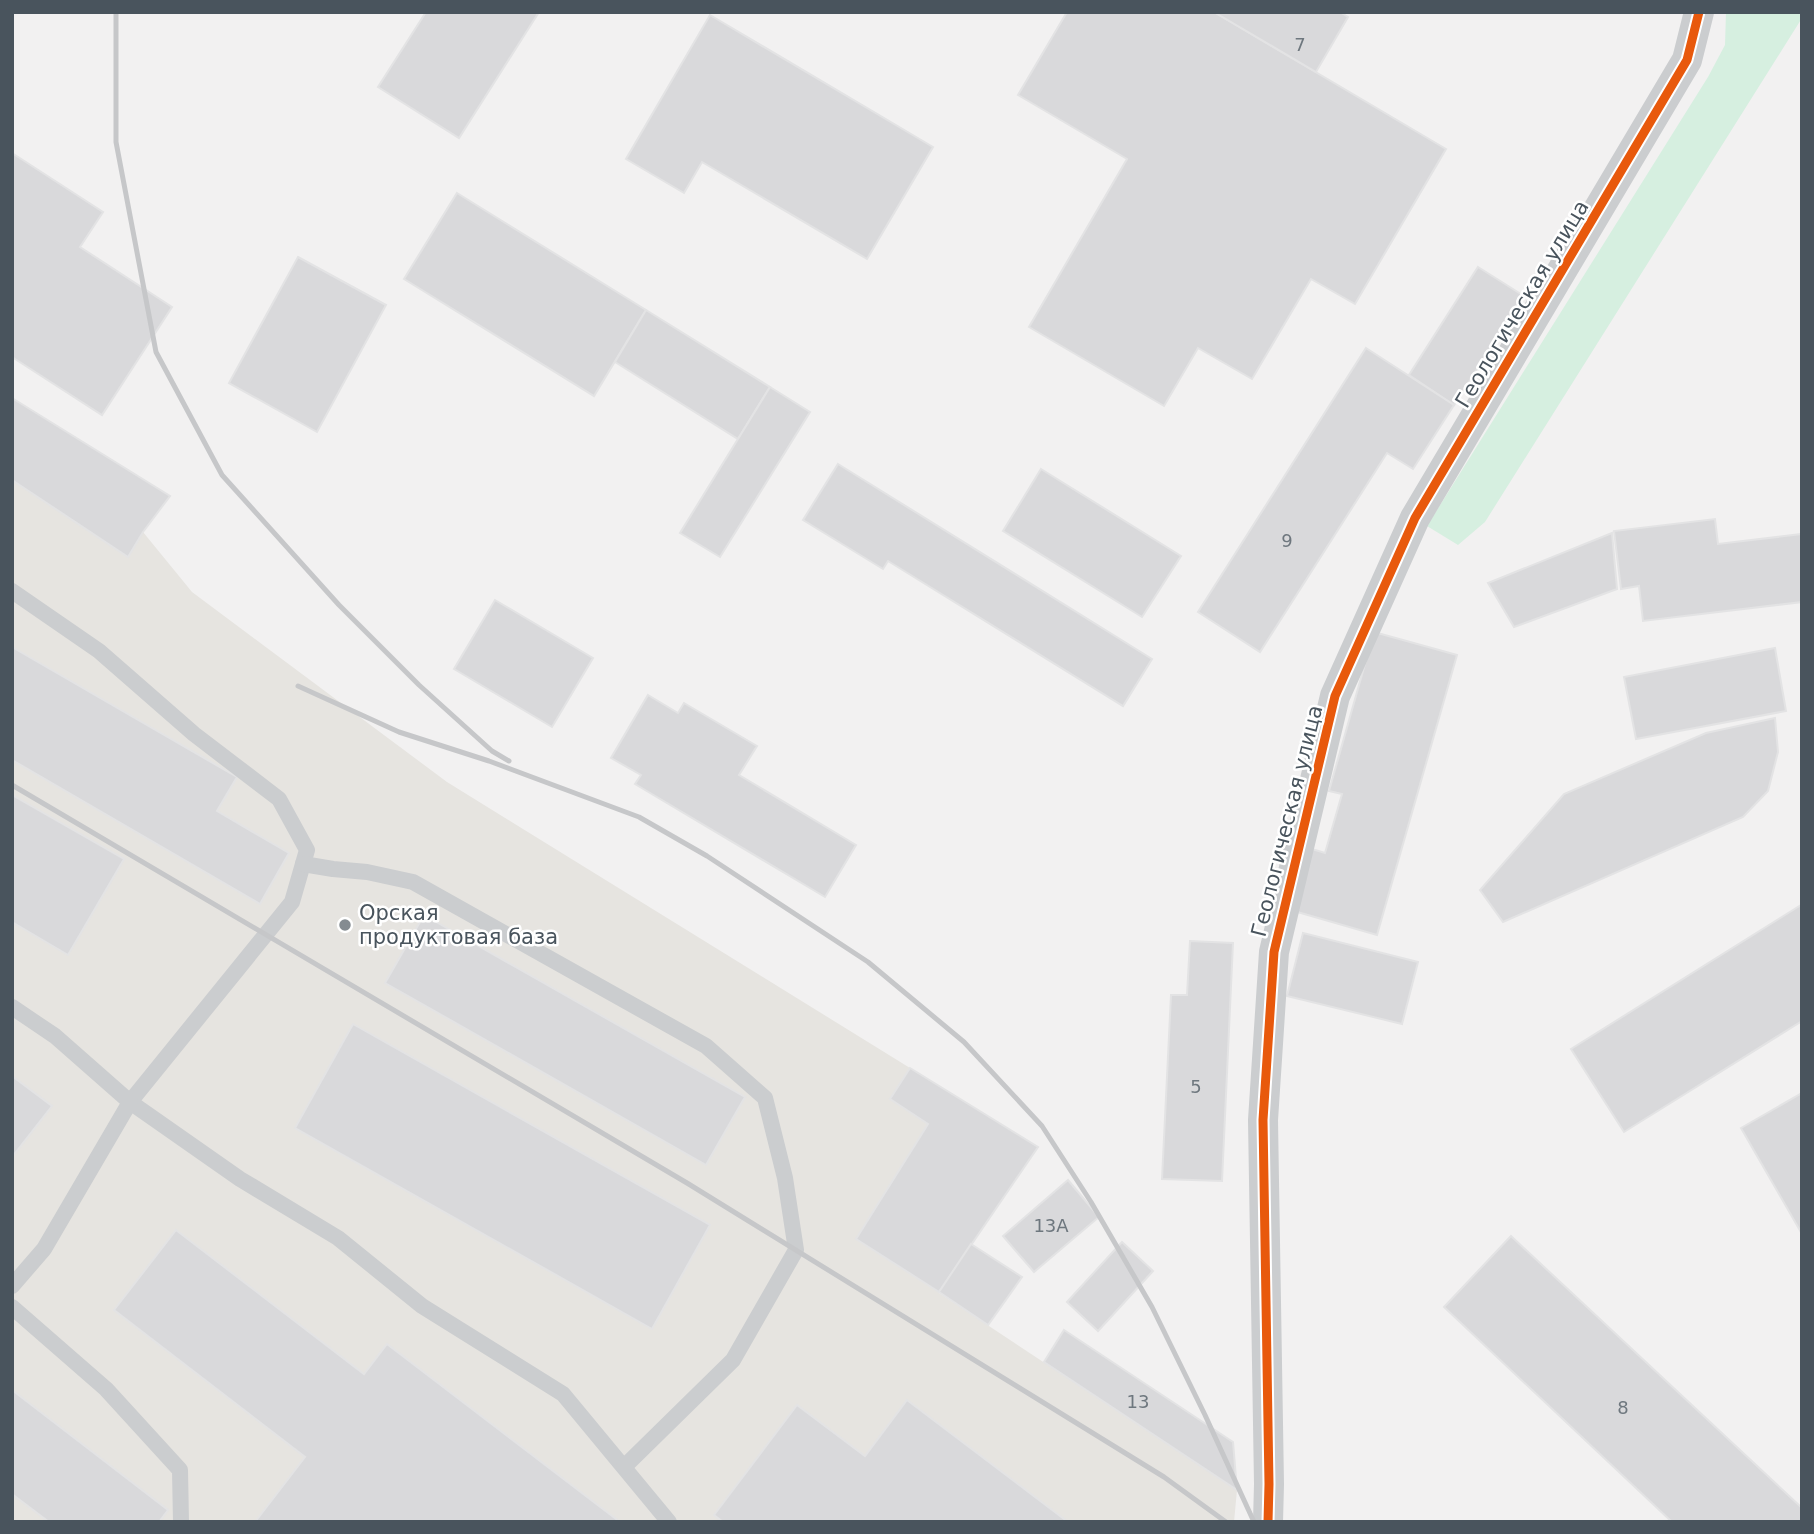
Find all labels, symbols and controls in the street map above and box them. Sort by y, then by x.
house number: 7 [1294,34,1306,55]
street label: Геологическая улица [1450,196,1594,412]
house number: 9 [1281,530,1293,551]
street label: Геологическая улица [1247,703,1327,939]
place label: Орская продуктовая база [359,901,558,949]
marker: Орская продуктовая база [337,917,353,933]
house number: 5 [1190,1076,1202,1097]
house number: 13А [1033,1215,1069,1236]
house number: 13 [1127,1391,1149,1412]
house number: 8 [1617,1397,1629,1418]

